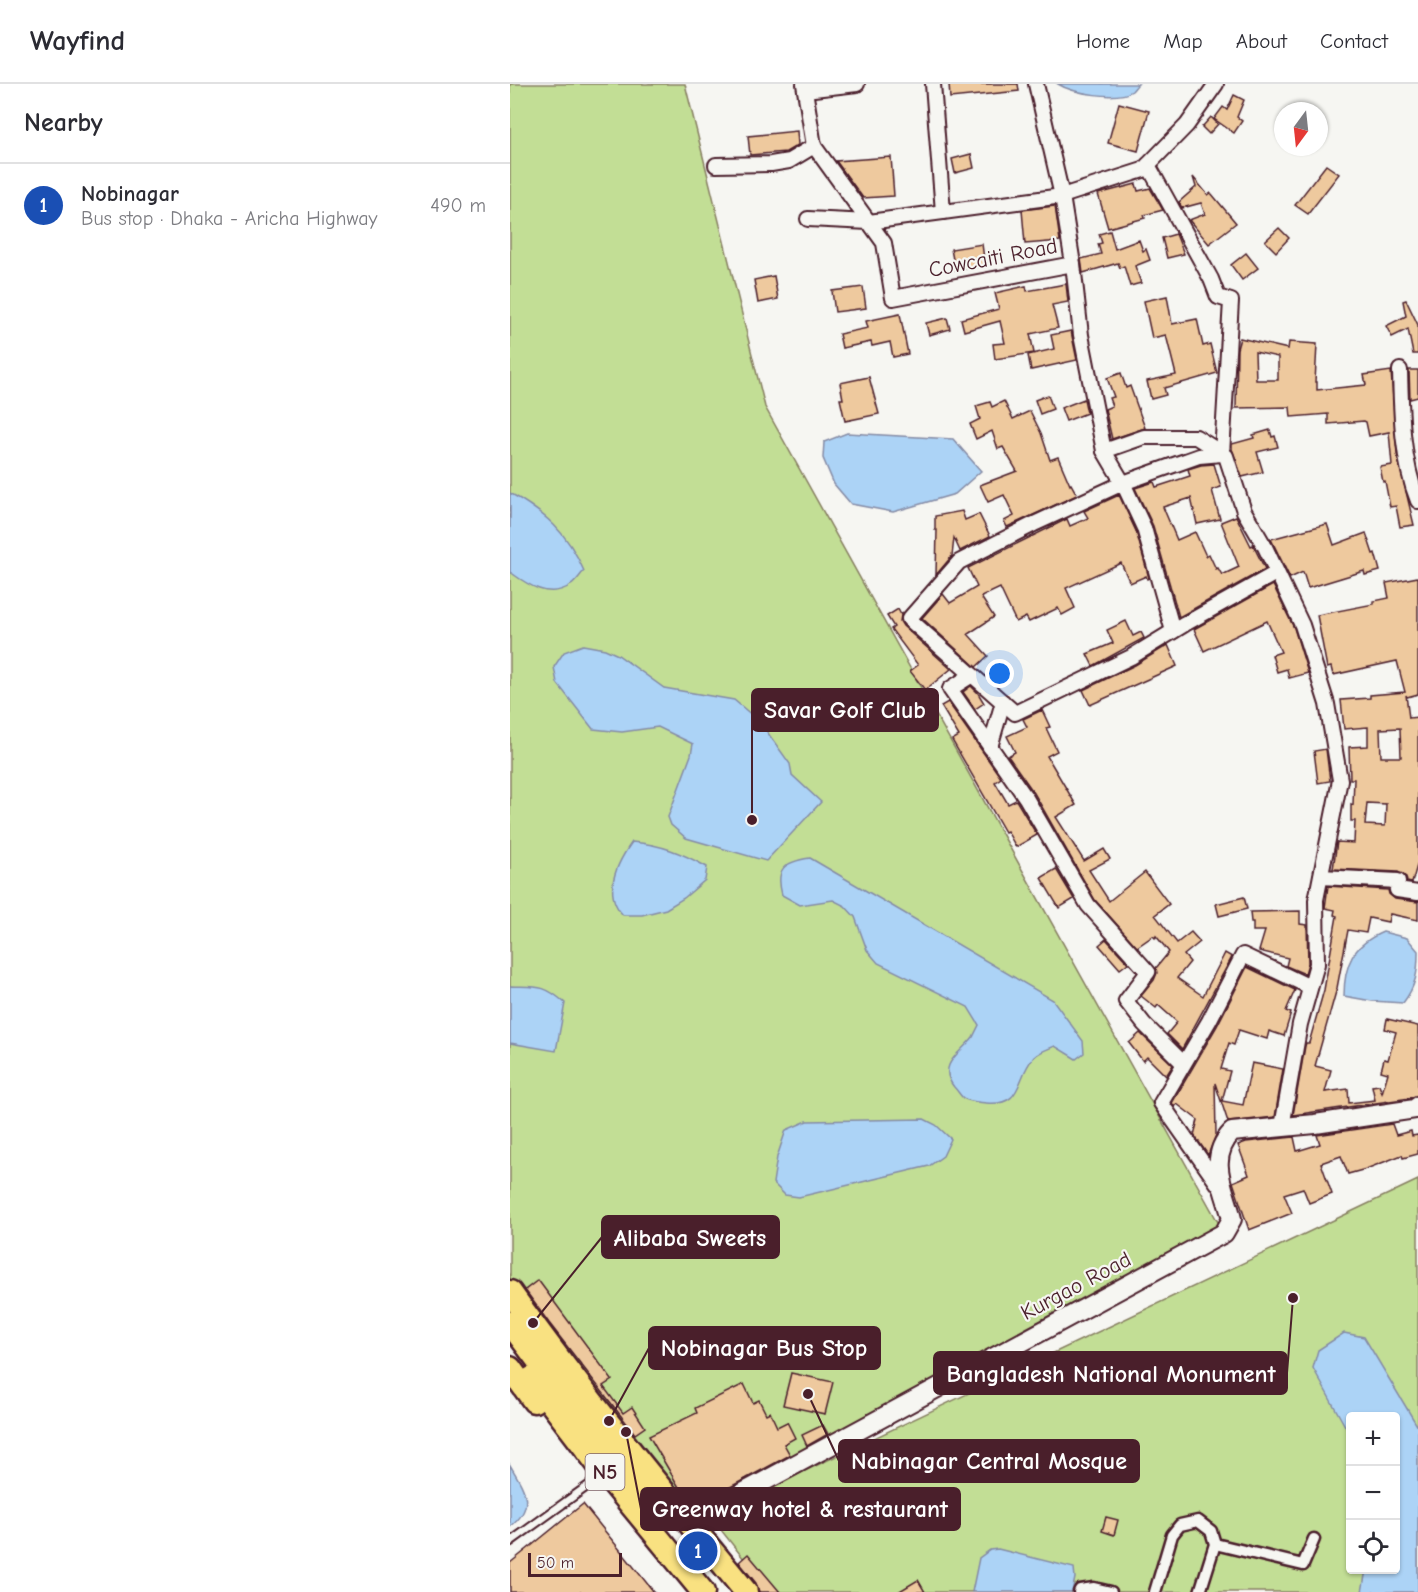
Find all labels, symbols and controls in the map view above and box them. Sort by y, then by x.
text: Wayfind [30,25,125,57]
text: Home [1076,29,1130,53]
text: Map [1163,29,1203,53]
text: About [1236,29,1287,53]
text: Contact [1320,29,1388,53]
north arrow [1274,102,1328,156]
text: Nearby [24,108,103,138]
text: Nobinagar [81,181,179,207]
text: 1 [40,194,47,217]
text: 490 m [430,194,486,217]
text: Bus stop · Dhaka - Aricha Highway [81,207,377,230]
street label: Cowcaiti Road [926,233,1060,283]
your location [985,659,1014,688]
callout: Savar Golf Club [752,689,938,731]
text: Savar Golf Club [764,696,926,724]
callout: Alibaba Sweets [602,1216,779,1258]
text: Alibaba Sweets [614,1224,766,1252]
street label: Kurgao Road [1016,1246,1136,1326]
callout: Nobinagar Bus Stop [649,1327,880,1369]
text: Nobinagar Bus Stop [661,1334,867,1362]
callout: Bangladesh National Monument [934,1352,1287,1394]
text: Bangladesh National Monument [946,1360,1277,1388]
map controls [1346,1412,1400,1574]
button: + [1346,1412,1400,1466]
callout: Nabinagar Central Mosque [839,1440,1139,1482]
text: Nabinagar Central Mosque [851,1447,1127,1475]
road number: N5 [586,1454,625,1490]
button: − [1346,1466,1400,1520]
callout: Greenway hotel & restaurant [641,1488,960,1530]
text: Greenway hotel & restaurant [652,1495,949,1523]
button: locate [1346,1520,1400,1574]
pin: 1 [678,1528,717,1574]
scale bar [528,1550,622,1578]
text: 50 m [537,1554,574,1572]

